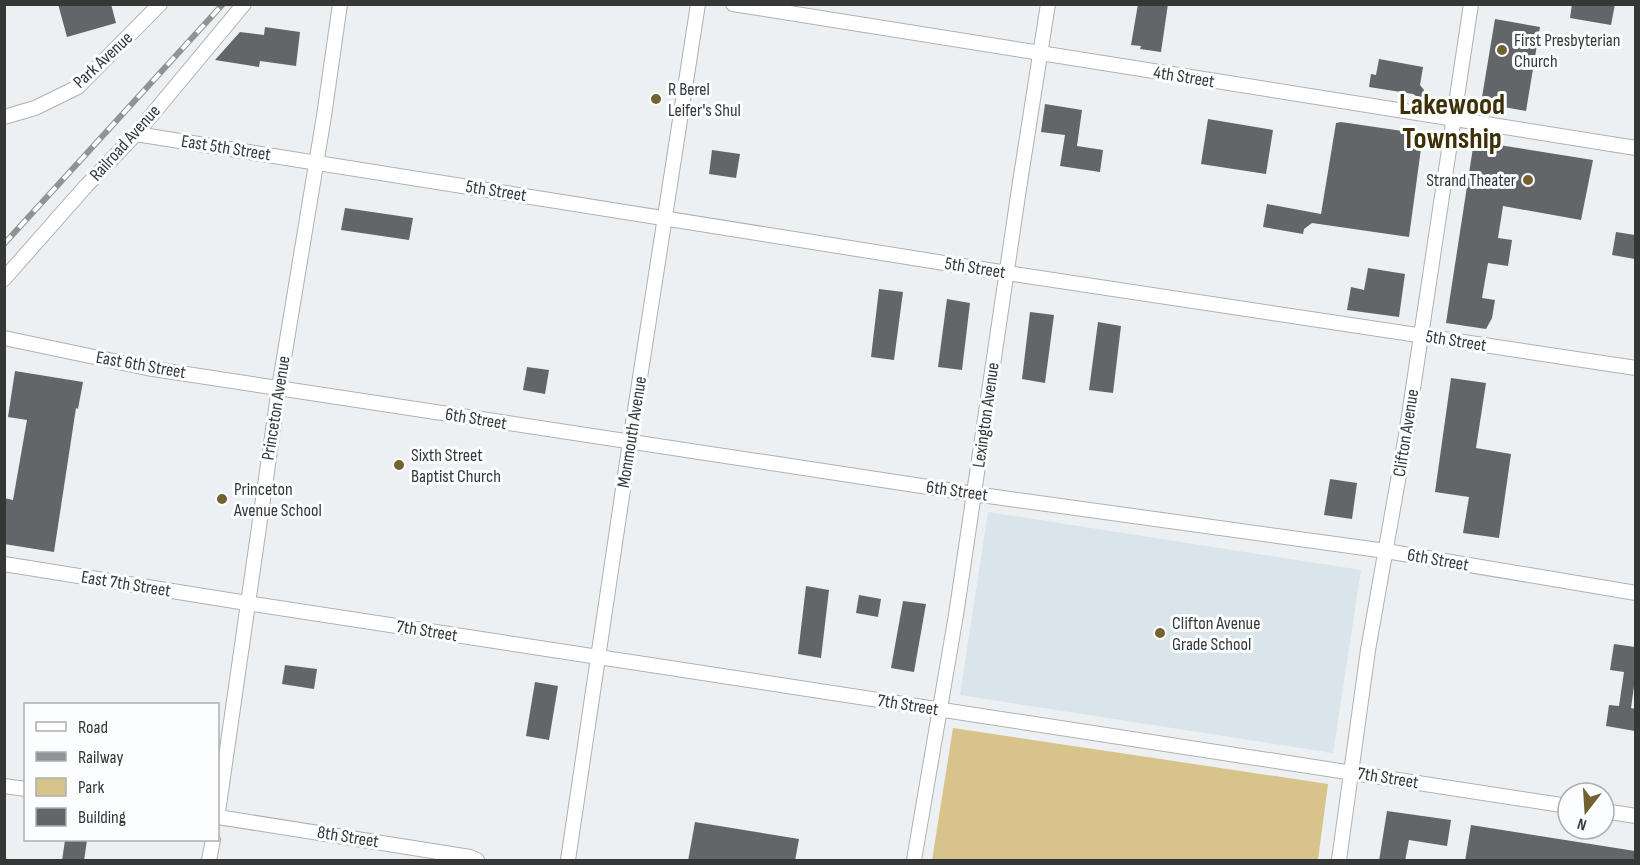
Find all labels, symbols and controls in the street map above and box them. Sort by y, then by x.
street label: Park Avenue [69,27,137,93]
place label: First Presbyterian Church [1514,30,1620,72]
marker: First Presbyterian Church [1495,43,1509,57]
street label: 4th Street [1152,62,1217,92]
place label: R Berel Leifer's Shul [668,79,741,121]
district label: Lakewood Township [1399,87,1505,157]
marker: R Berel Leifer's Shul [649,92,663,106]
street label: Railroad Avenue [85,101,165,185]
street label: East 5th Street [180,131,273,166]
place label: Strand Theater [1426,170,1516,191]
marker: Strand Theater [1521,173,1535,187]
street label: 5th Street [464,176,528,206]
street label: 5th Street [943,253,1007,283]
street label: 5th Street [1424,326,1488,356]
street label: East 6th Street [94,347,188,383]
street label: Princeton Avenue [257,354,295,462]
street label: Lexington Avenue [968,361,1004,469]
street label: Monmouth Avenue [613,375,651,489]
street label: Clifton Avenue [1389,388,1423,478]
street label: 6th Street [444,404,509,434]
place label: Sixth Street Baptist Church [411,445,501,487]
marker: Sixth Street Baptist Church [392,458,406,472]
street label: 6th Street [925,476,990,506]
place label: Princeton Avenue School [233,479,322,521]
marker: Princeton Avenue School [215,492,229,506]
street label: 6th Street [1406,544,1471,576]
street label: East 7th Street [80,567,173,602]
place label: Clifton Avenue Grade School [1172,613,1260,655]
street label: 7th Street [395,616,459,646]
marker: Clifton Avenue Grade School [1153,626,1167,640]
street label: 7th Street [876,690,940,720]
legend [24,703,219,841]
text: Road [78,717,108,738]
text: Railway [78,747,123,768]
street label: 7th Street [1356,763,1420,793]
text: Park [78,777,104,798]
north arrow [1556,781,1616,841]
text: Building [78,807,126,828]
text: N [1575,814,1589,834]
street label: 8th Street [316,822,381,852]

